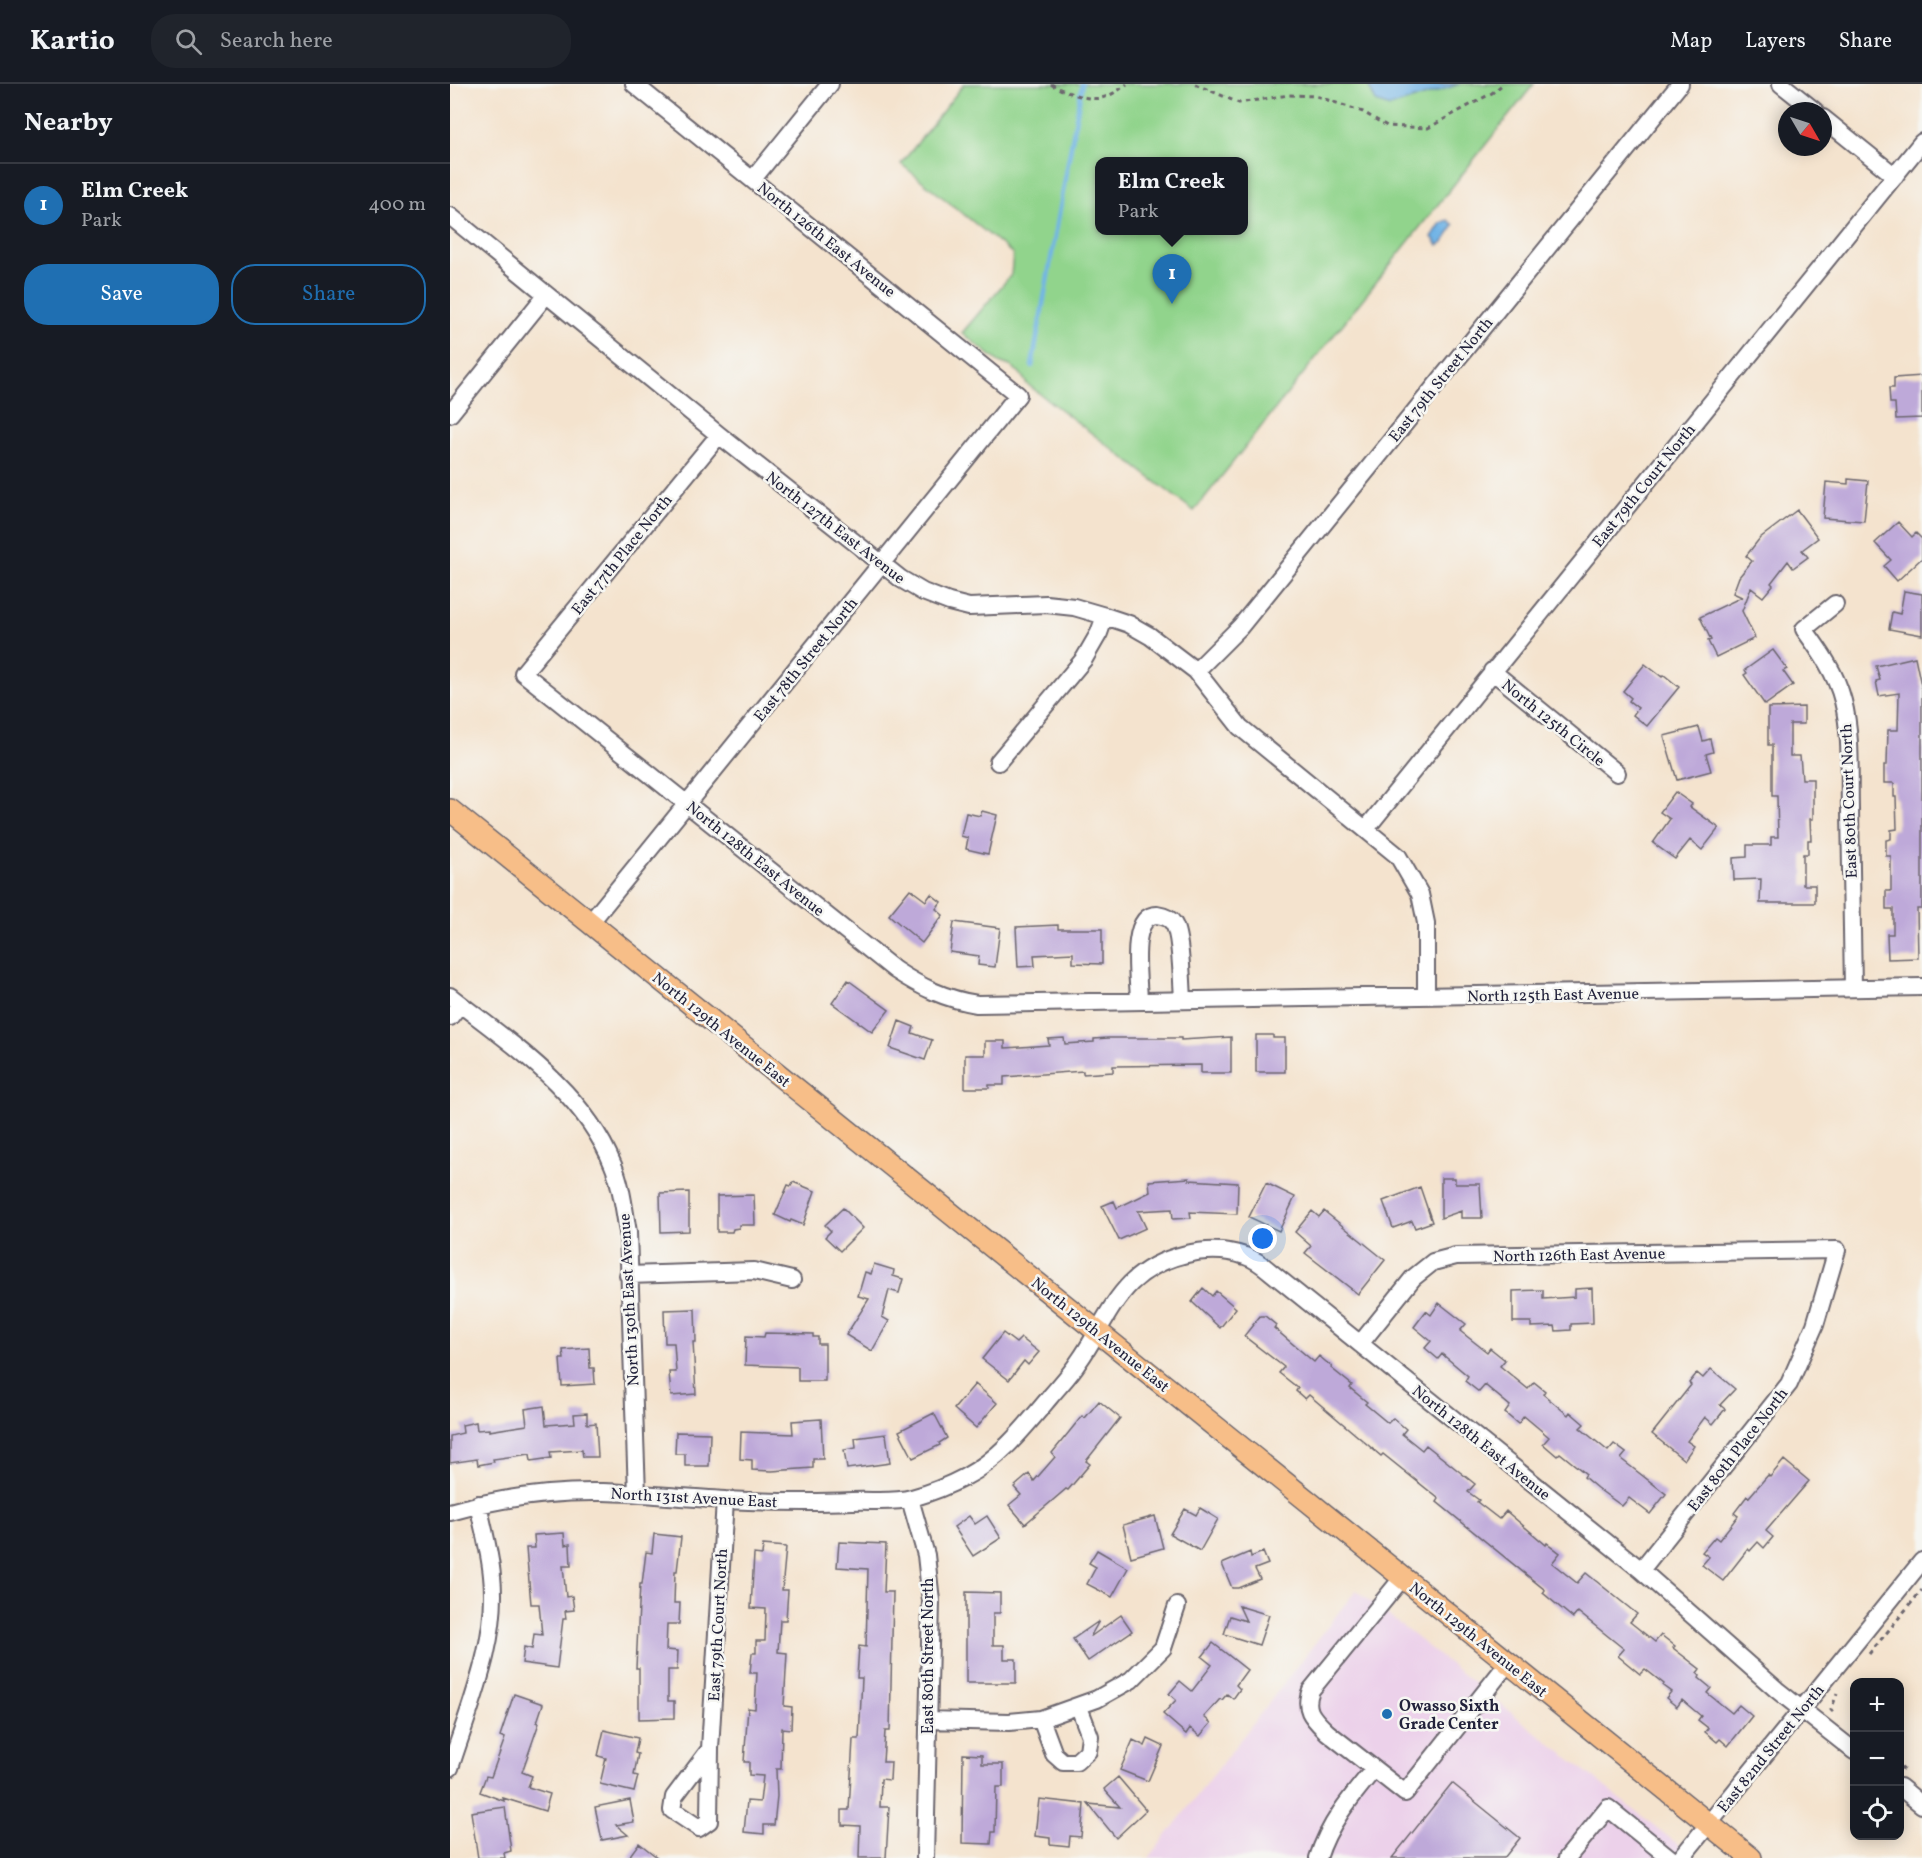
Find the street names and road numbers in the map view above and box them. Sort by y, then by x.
street label: North 126th East Avenue [752,178,900,303]
street label: East 79th Street North [1384,313,1499,447]
street label: East 79th Court North [1588,420,1701,553]
street label: North 127th East Avenue [760,467,909,590]
street label: East 77th Place North [567,490,678,620]
street label: East 78th Street North [749,593,864,727]
street label: North 125th Circle [1496,675,1609,772]
street label: East 80th Court North [1836,723,1864,879]
street label: North 128th East Avenue [681,797,829,922]
street label: North 129th Avenue East [647,968,795,1094]
street label: North 125th East Avenue [1467,984,1639,1008]
street label: North 130th East Avenue [614,1213,646,1387]
street label: North 126th East Avenue [1493,1243,1665,1269]
street label: North 129th Avenue East [1026,1273,1174,1399]
street label: North 128th East Avenue [1407,1381,1555,1506]
street label: East 80th Place North [1683,1384,1794,1517]
street label: North 131st Avenue East [610,1484,778,1514]
street label: East 79th Court North [704,1548,734,1702]
street label: East 80th Street North [918,1578,940,1734]
street label: North 129th Avenue East [1404,1578,1552,1704]
street label: East 82nd Street North [1713,1681,1830,1818]

